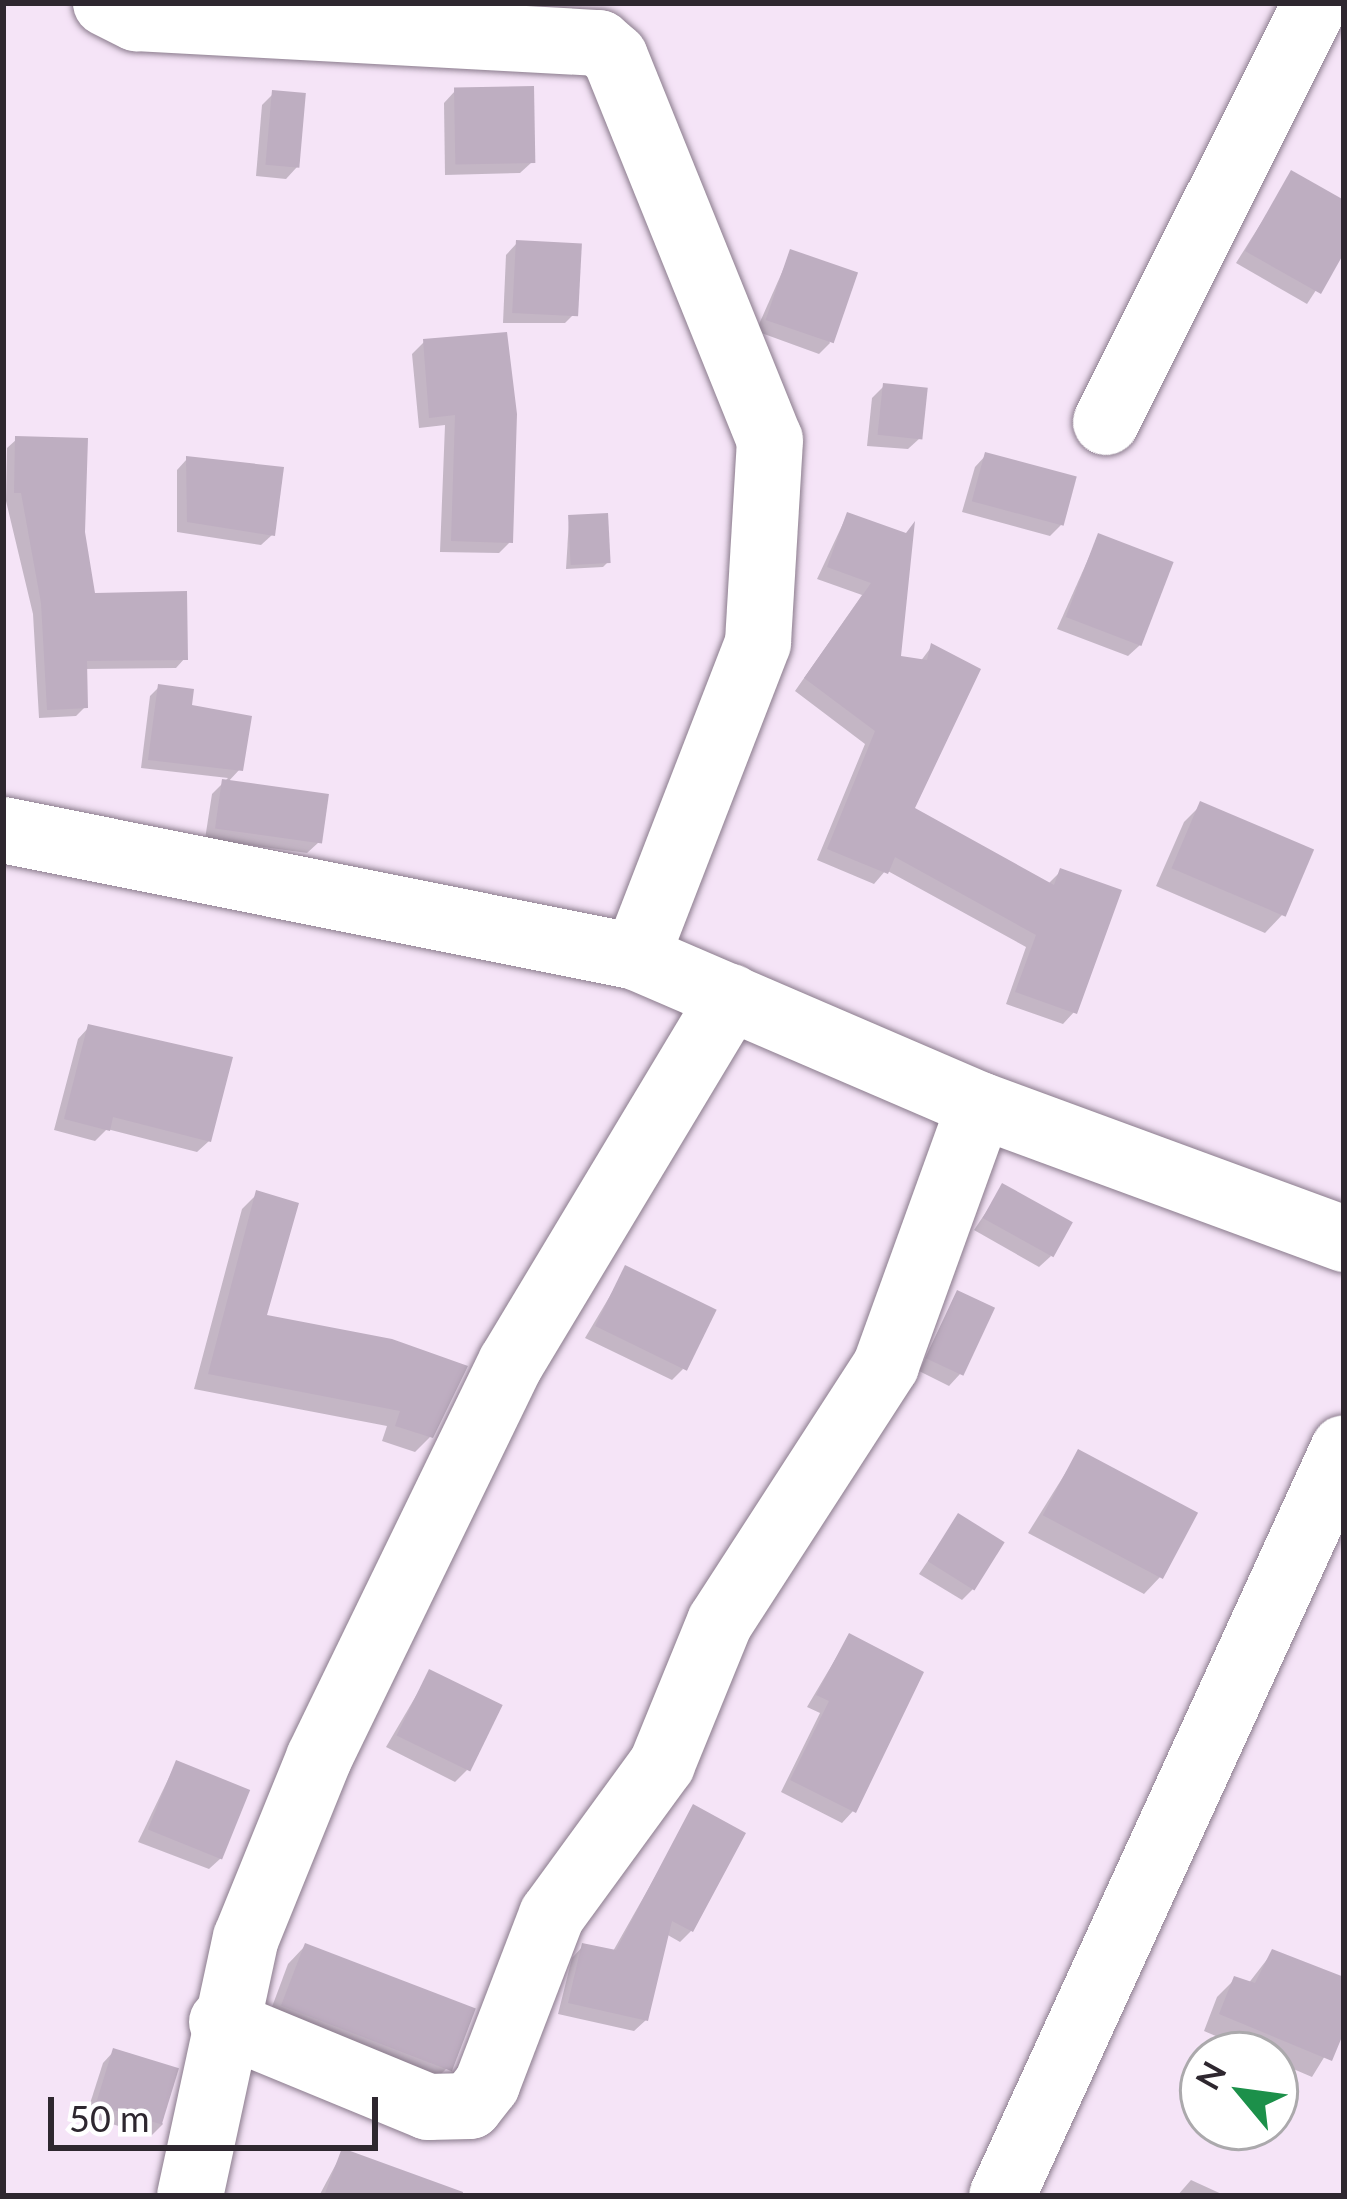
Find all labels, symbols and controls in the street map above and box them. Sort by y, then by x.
north arrow [1179,2031,1299,2151]
text: N [1186,2054,1234,2096]
scale bar [54,2073,384,2147]
text: 50 m [69,2096,150,2140]

